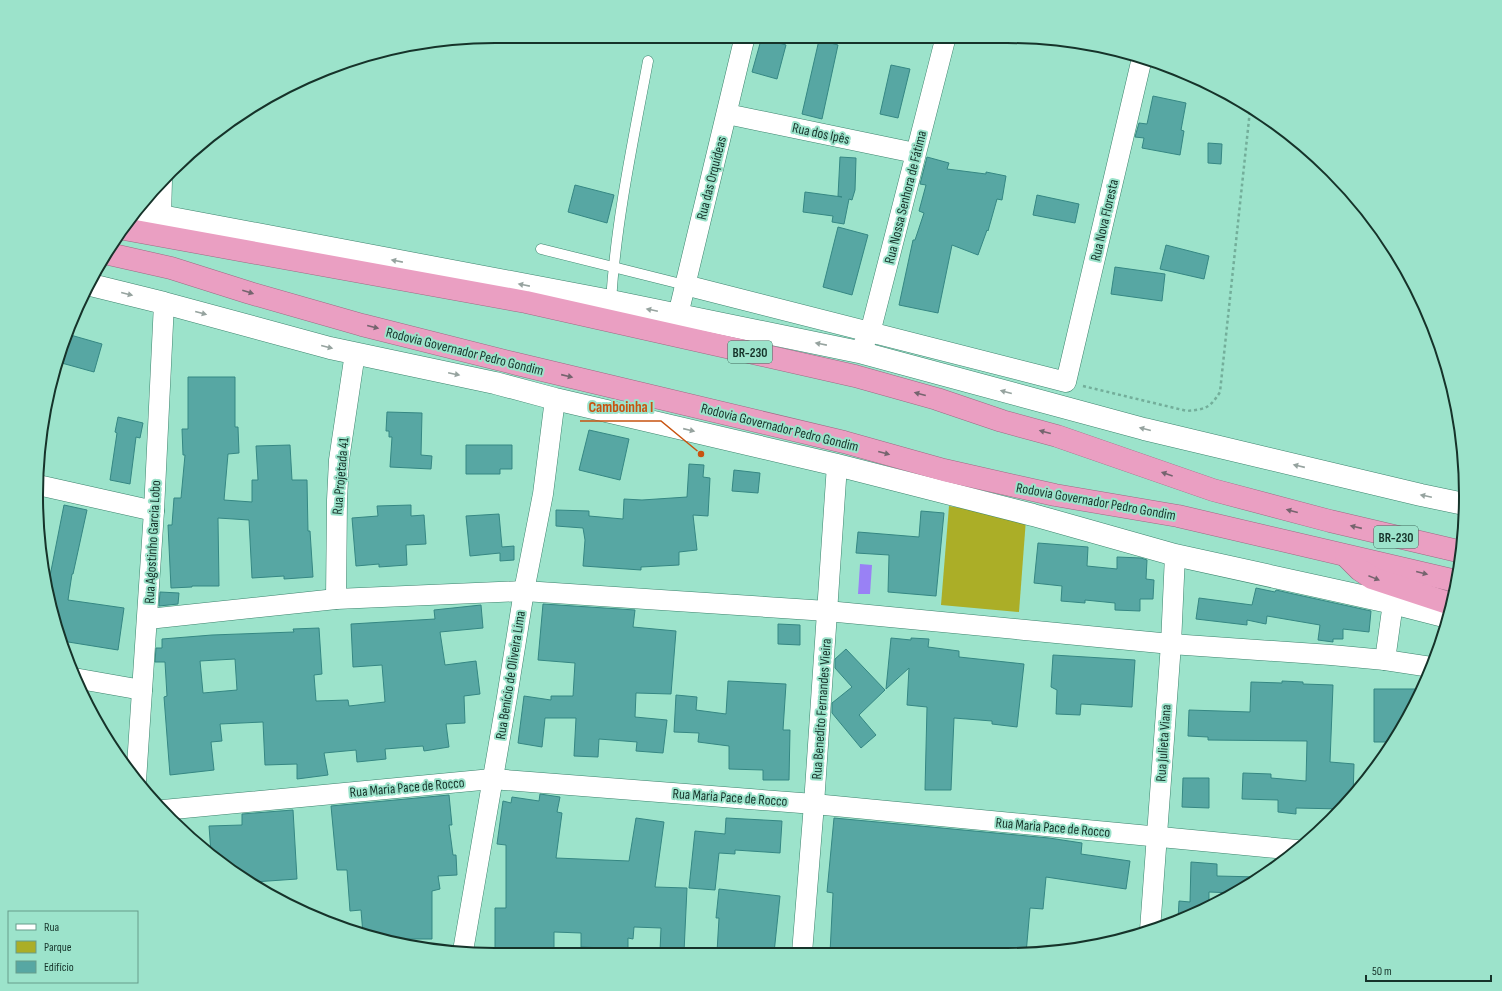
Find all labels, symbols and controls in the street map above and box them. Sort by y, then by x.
street label: Rua dos Ipês [791,119,851,148]
street label: Rua Nossa Senhora de Fátima [881,129,930,265]
street label: Rua das Orquídeas [693,135,730,222]
street label: Rua Nova Floresta [1087,178,1122,263]
one-way arrow [391,257,403,263]
one-way arrow [518,282,531,288]
one-way arrow [242,289,254,295]
one-way arrow [121,292,133,298]
one-way arrow [646,306,658,312]
one-way arrow [196,310,208,316]
street label: Rodovia Governador Pedro Gondim [384,324,545,379]
one-way arrow [367,325,379,331]
one-way arrow [814,340,827,346]
road number: BR-230 [728,341,772,363]
one-way arrow [321,344,333,350]
one-way arrow [448,372,460,378]
one-way arrow [561,373,573,379]
one-way arrow [1000,388,1013,394]
one-way arrow [914,391,926,397]
callout: Camboinha I [580,394,661,421]
text: Camboinha I [589,398,653,417]
street label: Rodovia Governador Pedro Gondim [699,400,860,455]
one-way arrow [1139,426,1151,432]
one-way arrow [683,428,696,434]
one-way arrow [1038,429,1051,435]
street label: Rua Projetada 41 [329,437,352,515]
one-way arrow [878,450,890,456]
one-way arrow [1293,463,1305,469]
one-way arrow [1161,471,1173,477]
street label: Rodovia Governador Pedro Gondim [1015,479,1177,524]
street label: Rua Agostinho Garcia Lobo [141,480,164,604]
one-way arrow [1419,493,1432,499]
one-way arrow [1286,508,1298,514]
one-way arrow [1350,524,1362,530]
road number: BR-230 [1374,526,1418,548]
one-way arrow [1416,570,1429,576]
one-way arrow [1368,575,1380,581]
street label: Rua Benício de Oliveira Lima [492,610,529,741]
street label: Rua Benedito Fernandes Vieira [808,638,835,780]
street label: Rua Julieta Viana [1152,704,1175,782]
street label: Rua Maria Pace de Rocco [349,774,465,801]
street label: Rua Maria Pace de Rocco [672,785,788,810]
street label: Rua Maria Pace de Rocco [995,814,1111,841]
legend [8,911,138,983]
text: Rua [44,920,60,935]
text: Parque [44,940,72,955]
scale bar [1366,957,1491,983]
text: Edifício [44,960,74,975]
text: 50 m [1372,964,1392,979]

